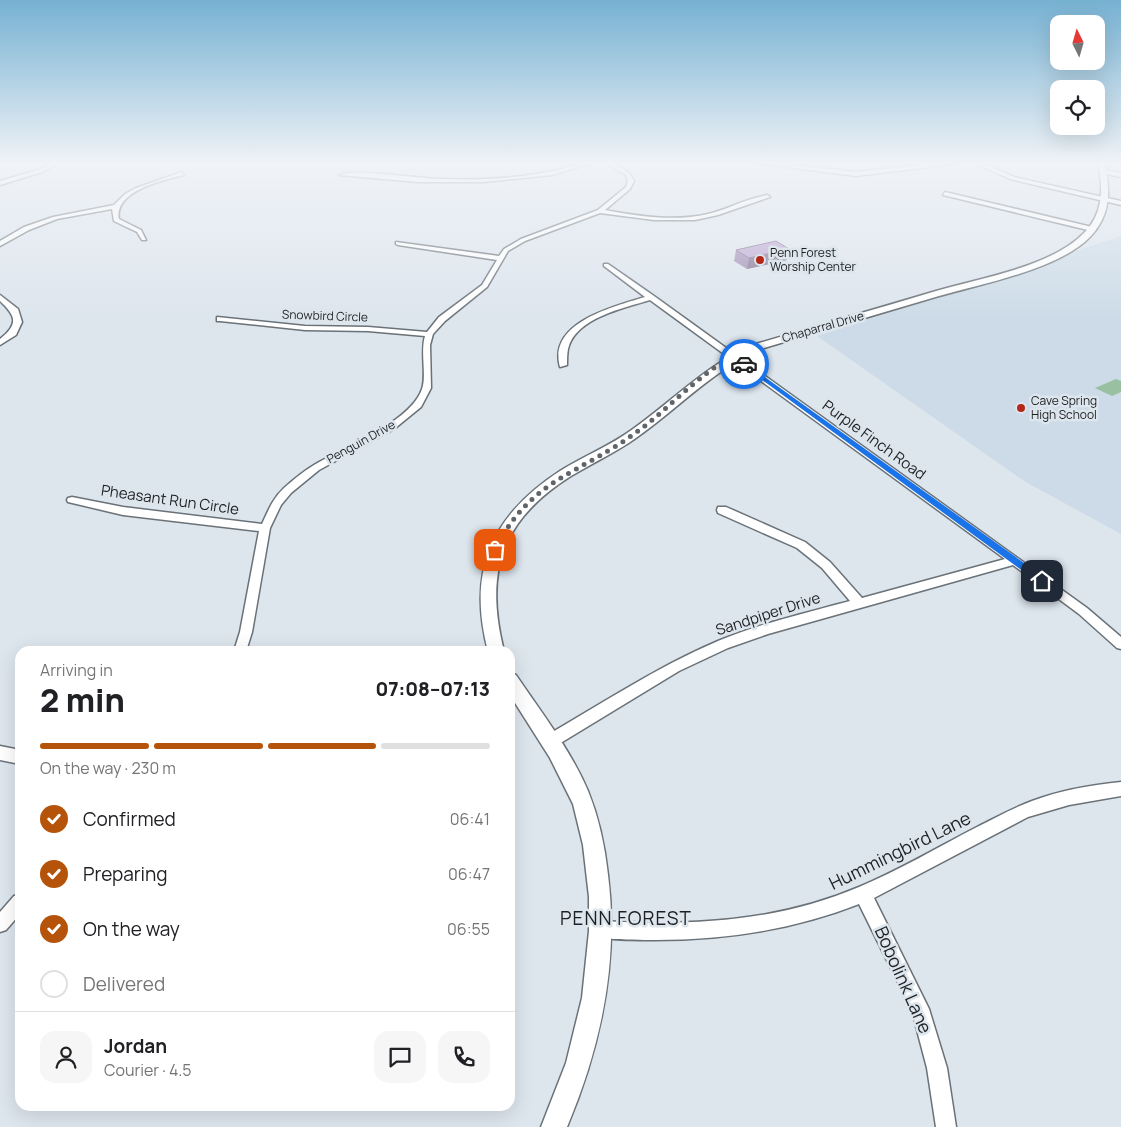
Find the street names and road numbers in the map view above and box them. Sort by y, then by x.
street label: Snowbird Circle [282,306,368,325]
street label: Chaparral Drive [780,307,866,346]
street label: Purple Finch Road [818,395,930,484]
street label: Penguin Drive [323,416,398,467]
street label: Pheasant Run Circle [100,479,241,520]
street label: Sandpiper Drive [713,587,823,640]
street label: Hummingbird Lane [825,805,974,895]
street label: Bobolink Lane [870,922,938,1037]

